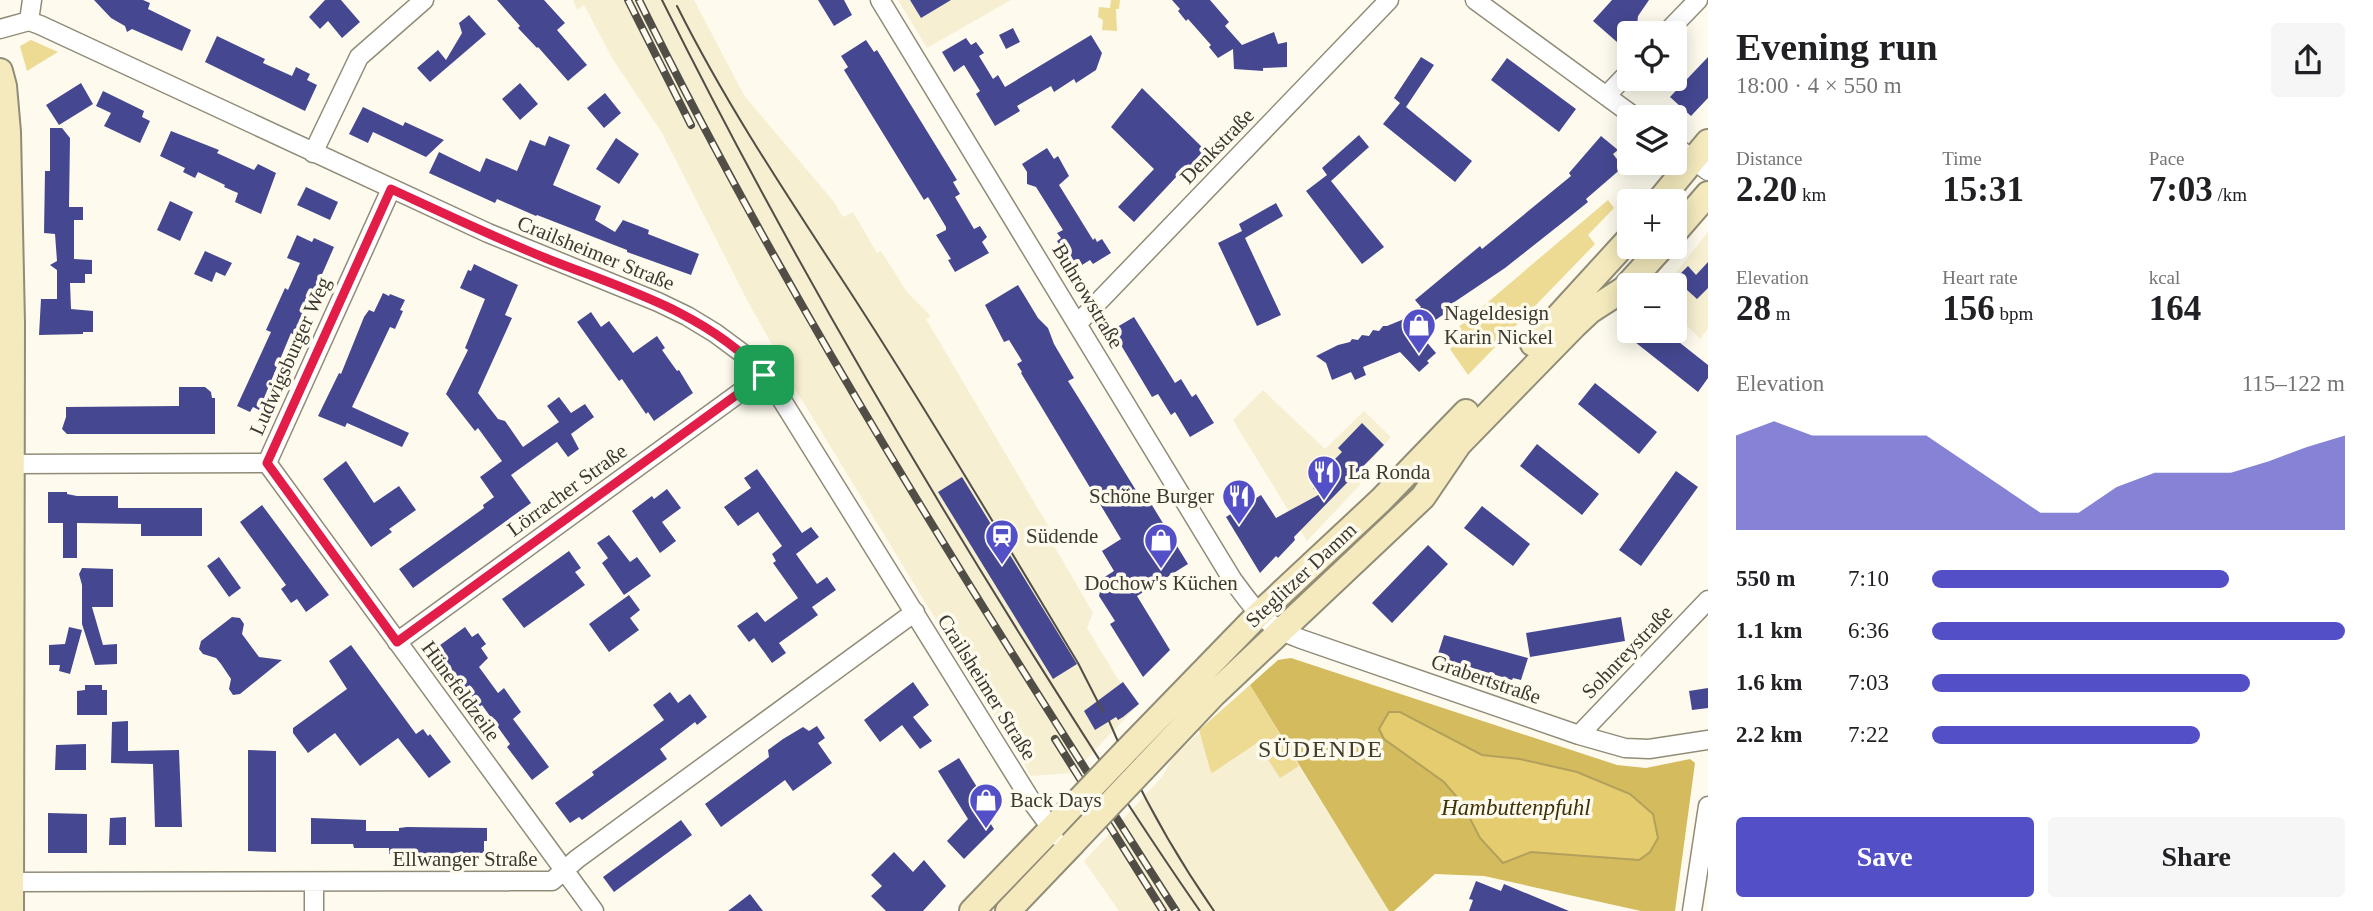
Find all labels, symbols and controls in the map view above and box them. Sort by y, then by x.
map controls [1617,21,1687,343]
button: locate [1617,21,1687,91]
button: share [2271,23,2345,97]
text: Evening run [1736,26,1938,68]
text: 18:00 · 4 × 550 m [1736,73,1902,98]
street label: Denkstraße [1175,103,1259,189]
button: layers [1617,105,1687,175]
text: Distance [1736,148,1802,169]
text: Time [1942,148,1982,169]
text: Pace [2149,148,2185,169]
text: 2.20 [1736,170,1797,209]
text: 15:31 [1942,170,2024,209]
text: 7:03 [2149,170,2213,209]
text: km [1797,184,1826,205]
text: /km [2213,184,2247,205]
button: + [1617,189,1687,259]
street label: Crailsheimer Straße [514,211,678,295]
street label: Buhrowstraße [1047,239,1129,353]
text: Elevation [1736,267,1809,288]
text: Heart rate [1942,267,2018,288]
text: kcal [2149,267,2180,288]
street label: Ludwigsburger Weg [244,273,336,439]
button: − [1617,273,1687,343]
text: 28 [1736,289,1771,328]
text: 156 [1942,289,1995,328]
text: 164 [2149,289,2201,328]
place label: Nageldesign Karin Nickel [1444,301,1553,349]
text: m [1771,303,1791,324]
text: bpm [1995,303,2033,324]
shop icon: Nageldesign Karin Nickel [1400,306,1438,355]
pin [734,345,794,405]
icon: arrive [745,356,783,394]
text: Elevation [1736,371,1824,396]
text: 115–122 m [2242,371,2345,396]
street label: Lörracher Straße [503,439,631,541]
restaurant icon: La Ronda [1305,453,1343,502]
place label: La Ronda [1348,460,1431,484]
restaurant icon: Schöne Burger [1220,477,1258,526]
place label: Schöne Burger [1089,484,1214,508]
station icon: Südende [983,517,1021,566]
street label: Steglitzer Damm [1241,517,1361,633]
shop icon: Dochow's Küchen [1142,521,1180,570]
place label: Südende [1026,524,1098,548]
text: 550 m [1736,566,1795,591]
text: 7:10 [1848,566,1889,591]
place label: Dochow's Küchen [1084,571,1238,595]
street label: Sohnreystraße [1577,600,1677,704]
street label: Crailsheimer Straße [932,610,1042,764]
text: 1.1 km [1736,618,1802,643]
text: 6:36 [1848,618,1889,643]
street label: Hünefeldzeile [417,636,505,746]
street label: Grabertstraße [1428,649,1544,709]
text: 1.6 km [1736,670,1802,695]
text: 7:03 [1848,670,1889,695]
text: 2.2 km [1736,722,1802,747]
text: 7:22 [1848,722,1889,747]
district label: SÜDENDE [1258,736,1384,762]
shop icon: Back Days [967,781,1005,830]
place label: Back Days [1010,788,1102,812]
water label: Hambuttenpfuhl [1440,795,1591,820]
button: Save [1736,817,2034,897]
button: Share [2048,817,2345,897]
street label: Ellwanger Straße [392,847,538,871]

